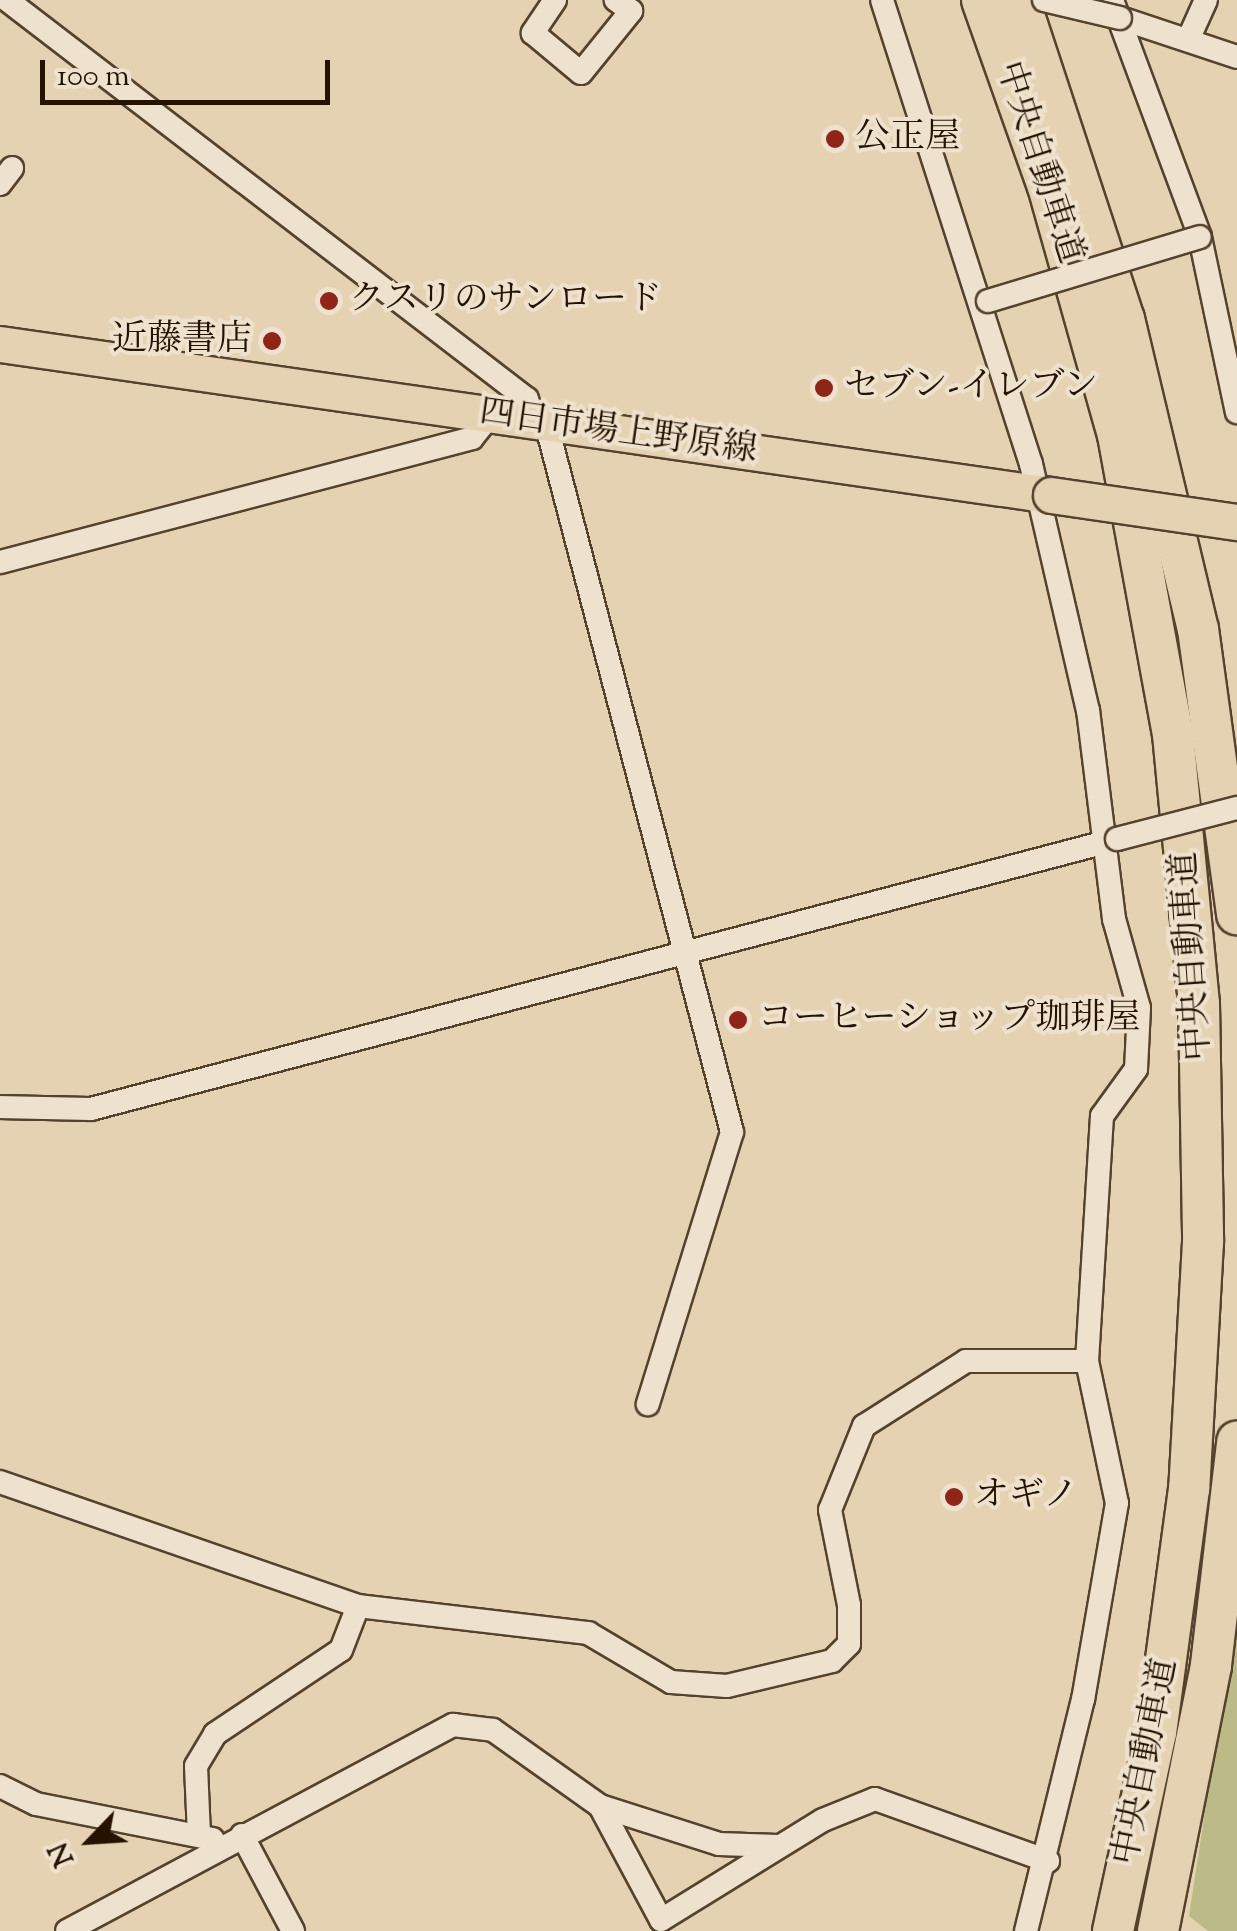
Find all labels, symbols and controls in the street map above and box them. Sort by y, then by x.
scale bar [45,40,335,102]
text: 100 m [57,56,130,99]
street label: 中央自動車道 [986,57,1090,269]
place label: 公正屋 [855,118,960,160]
marker: 公正屋 [824,128,846,150]
place label: クスリのサンロード [349,280,664,322]
marker: クスリのサンロード [318,290,340,312]
place label: 近藤書店 [112,320,252,362]
marker: 近藤書店 [261,330,283,352]
place label: セブン-イレブン [844,367,1101,409]
marker: セブン-イレブン [813,377,835,399]
street label: 四日市場上野原線 [476,393,760,473]
street label: 中央自動車道 [1165,850,1221,1062]
place label: コーヒーショップ珈琲屋 [758,999,1142,1041]
marker: コーヒーショップ珈琲屋 [727,1009,749,1031]
place label: オギノ [974,1476,1079,1518]
marker: オギノ [943,1486,965,1508]
street label: 中央自動車道 [1106,1655,1188,1869]
north arrow [40,1791,140,1891]
text: N [40,1835,86,1872]

